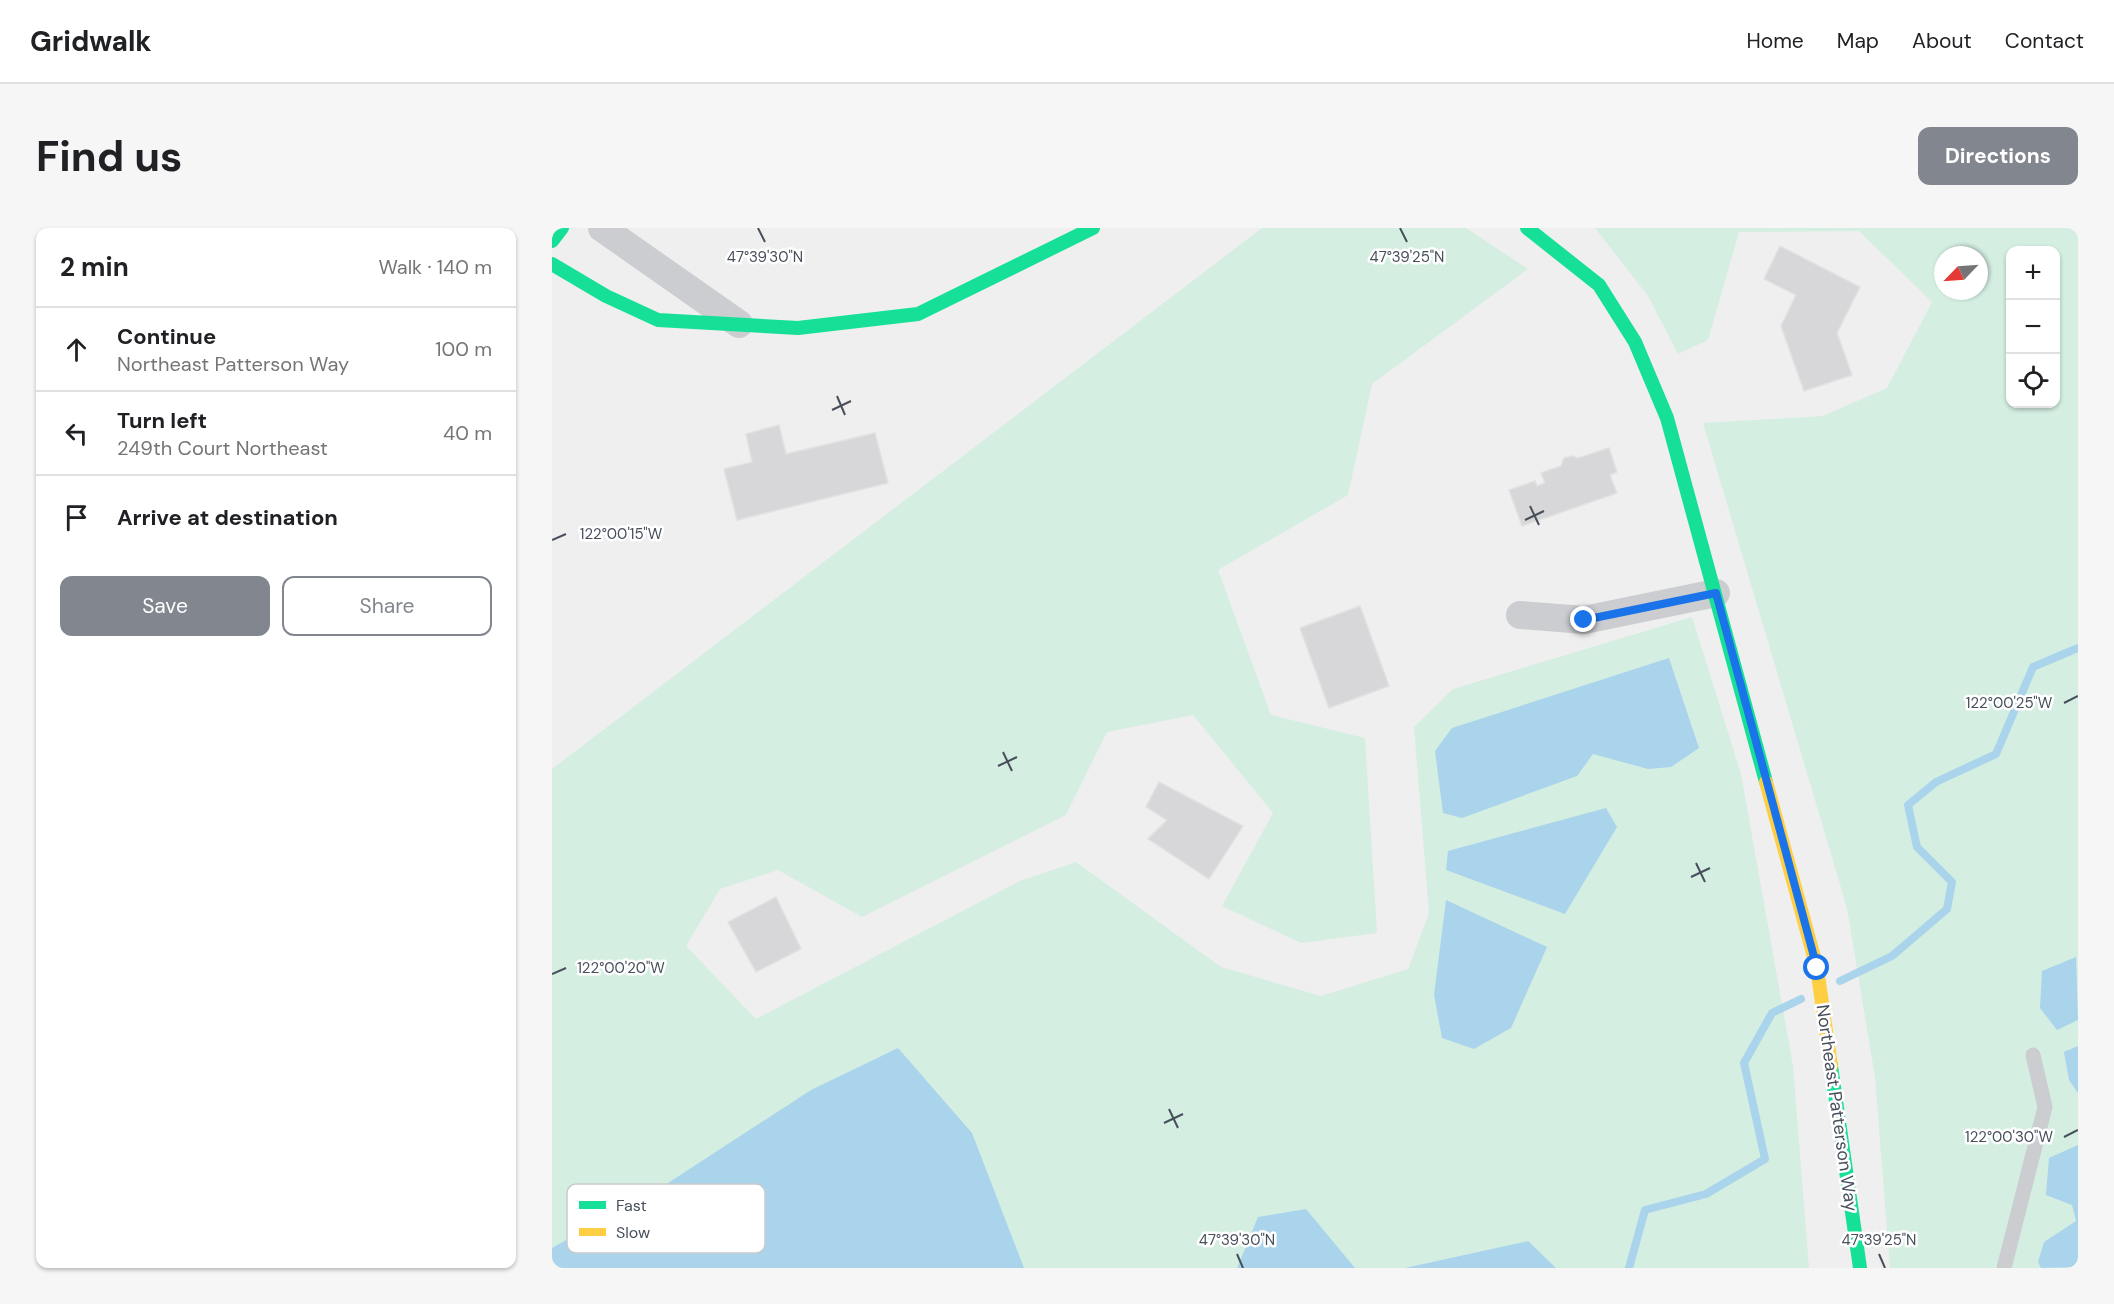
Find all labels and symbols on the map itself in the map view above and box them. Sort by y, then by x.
north arrow [1934,246,1988,300]
text: 47°39'30"N [727,247,803,267]
text: 47°39'25"N [1370,247,1444,267]
text: 122°00'15"W [580,524,663,544]
route end [1570,606,1596,632]
text: 122°00'25"W [1966,693,2053,713]
route start [1803,954,1829,980]
text: 122°00'20"W [577,958,665,978]
street label: Northeast Patterson Way [1811,1003,1863,1213]
text: 122°00'30"W [1965,1127,2053,1147]
legend [567,1184,765,1253]
text: Fast [616,1195,647,1216]
text: Slow [616,1222,650,1243]
text: 47°39'30"N [1199,1230,1275,1250]
text: 47°39'25"N [1842,1230,1916,1250]

